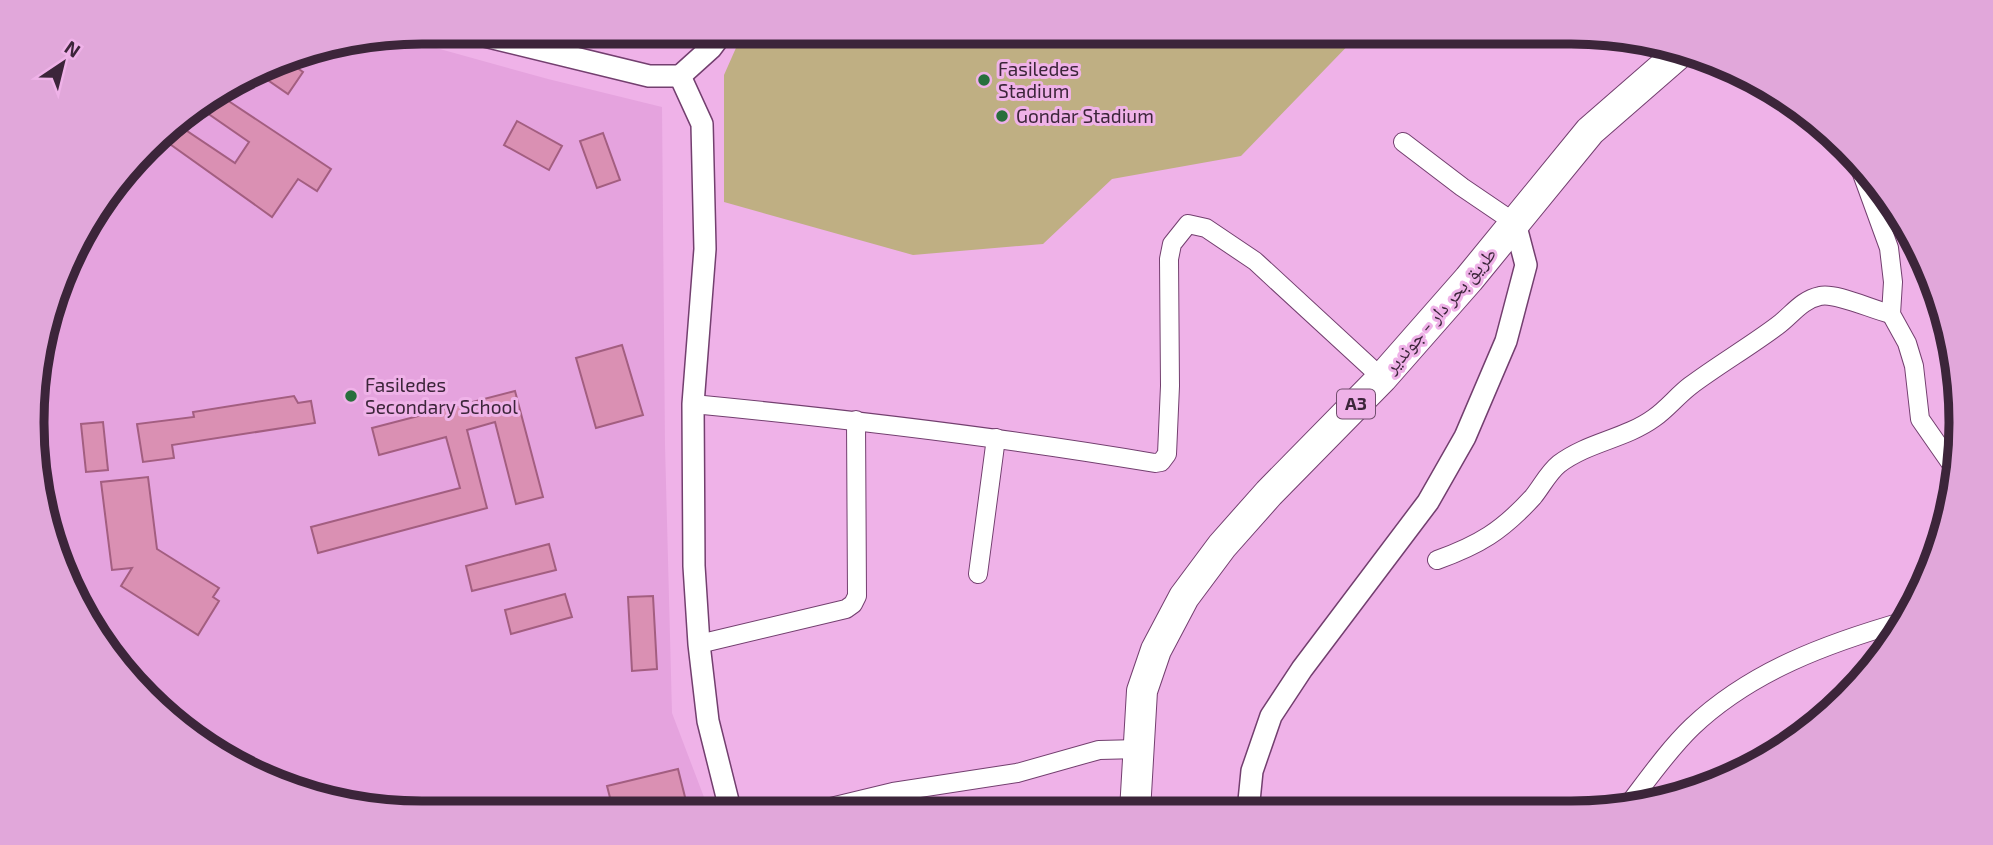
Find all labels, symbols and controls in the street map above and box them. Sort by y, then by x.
north arrow [28,28,98,98]
text: N [61,35,85,62]
place label: Fasiledes Stadium [998,57,1079,102]
marker: Fasiledes Stadium [976,72,992,88]
place label: Gondar Stadium [1016,104,1154,127]
marker: Gondar Stadium [994,108,1010,124]
street label: طريق بحر دار - جوندير [1378,242,1501,379]
place label: Fasiledes Secondary School [365,373,518,418]
marker: Fasiledes Secondary School [343,388,359,404]
road number: A3 [1337,390,1375,418]

